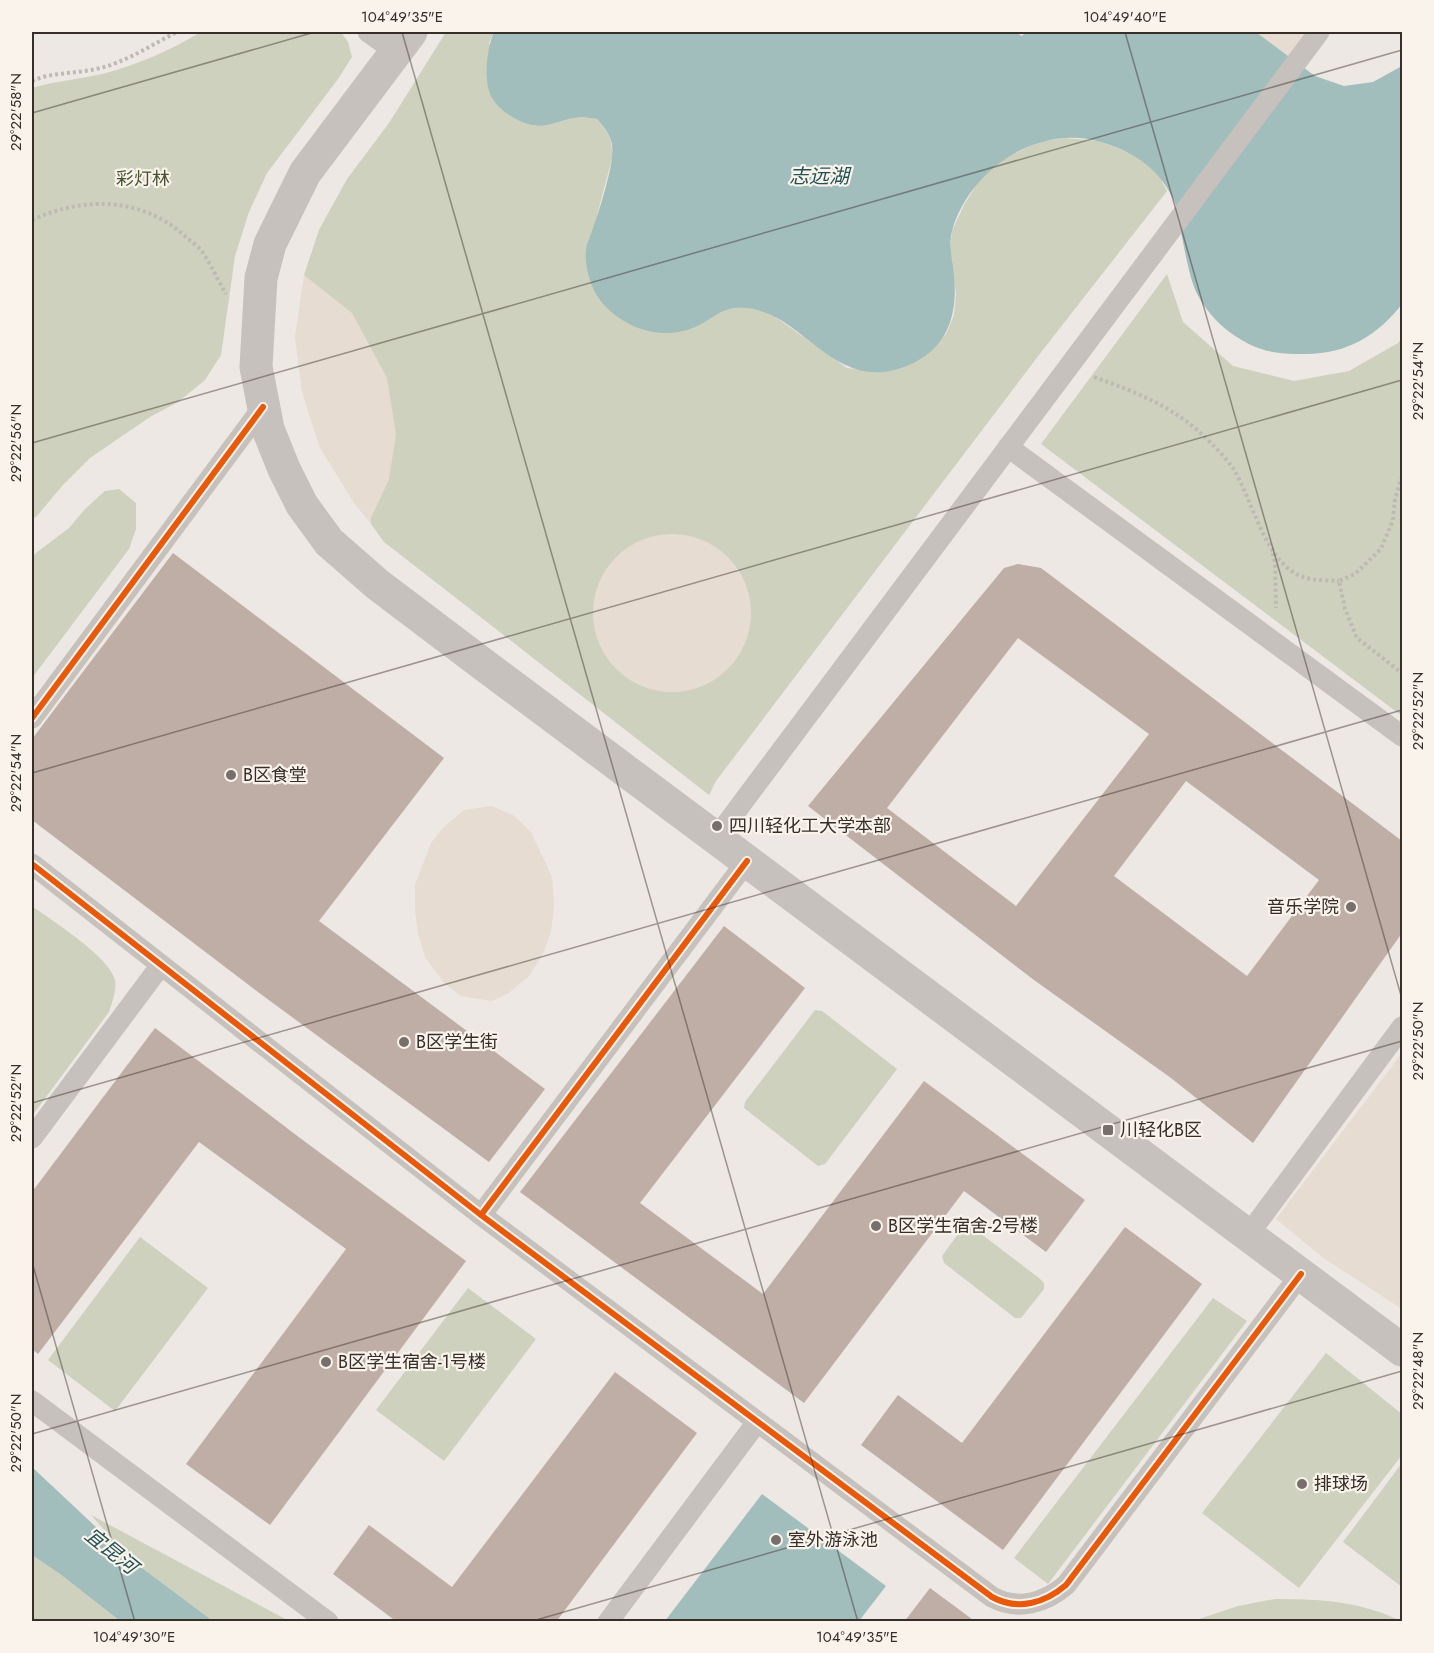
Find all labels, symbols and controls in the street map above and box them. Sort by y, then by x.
text: 104°49'35"E [361,6,443,28]
text: 104°49'40"E [1083,6,1167,28]
text: 29°22'58"N [5,73,27,151]
water label: 志远湖 [789,162,852,191]
park label: 彩灯林 [116,166,170,192]
text: 29°22'54"N [1407,342,1429,420]
text: 29°22'56"N [5,404,27,482]
text: 29°22'52"N [1407,672,1429,750]
text: 29°22'54"N [5,734,27,812]
place label: B区食堂 [243,762,307,788]
marker: B区食堂 [224,768,238,782]
place label: 四川轻化工大学本部 [729,813,891,839]
marker: 四川轻化工大学本部 [710,819,724,833]
place label: 音乐学院 [1267,894,1339,920]
marker: 音乐学院 [1344,900,1358,914]
text: 29°22'50"N [1407,1002,1429,1080]
place label: B区学生街 [416,1029,498,1055]
marker: B区学生街 [397,1035,411,1049]
text: 29°22'52"N [5,1064,27,1142]
place label: 川轻化B区 [1120,1117,1202,1143]
marker: 川轻化B区 [1101,1123,1115,1137]
place label: B区学生宿舍-2号楼 [888,1213,1038,1239]
marker: B区学生宿舍-2号楼 [869,1219,883,1233]
text: 29°22'48"N [1407,1332,1429,1410]
place label: B区学生宿舍-1号楼 [338,1349,486,1375]
marker: B区学生宿舍-1号楼 [319,1355,333,1369]
text: 29°22'50"N [5,1394,27,1472]
place label: 排球场 [1314,1471,1368,1497]
marker: 排球场 [1295,1477,1309,1491]
water label: 宜昆河 [79,1521,147,1584]
place label: 室外游泳池 [788,1527,878,1553]
marker: 室外游泳池 [769,1533,783,1547]
text: 104°49'30"E [93,1626,175,1648]
text: 104°49'35"E [816,1626,898,1648]

